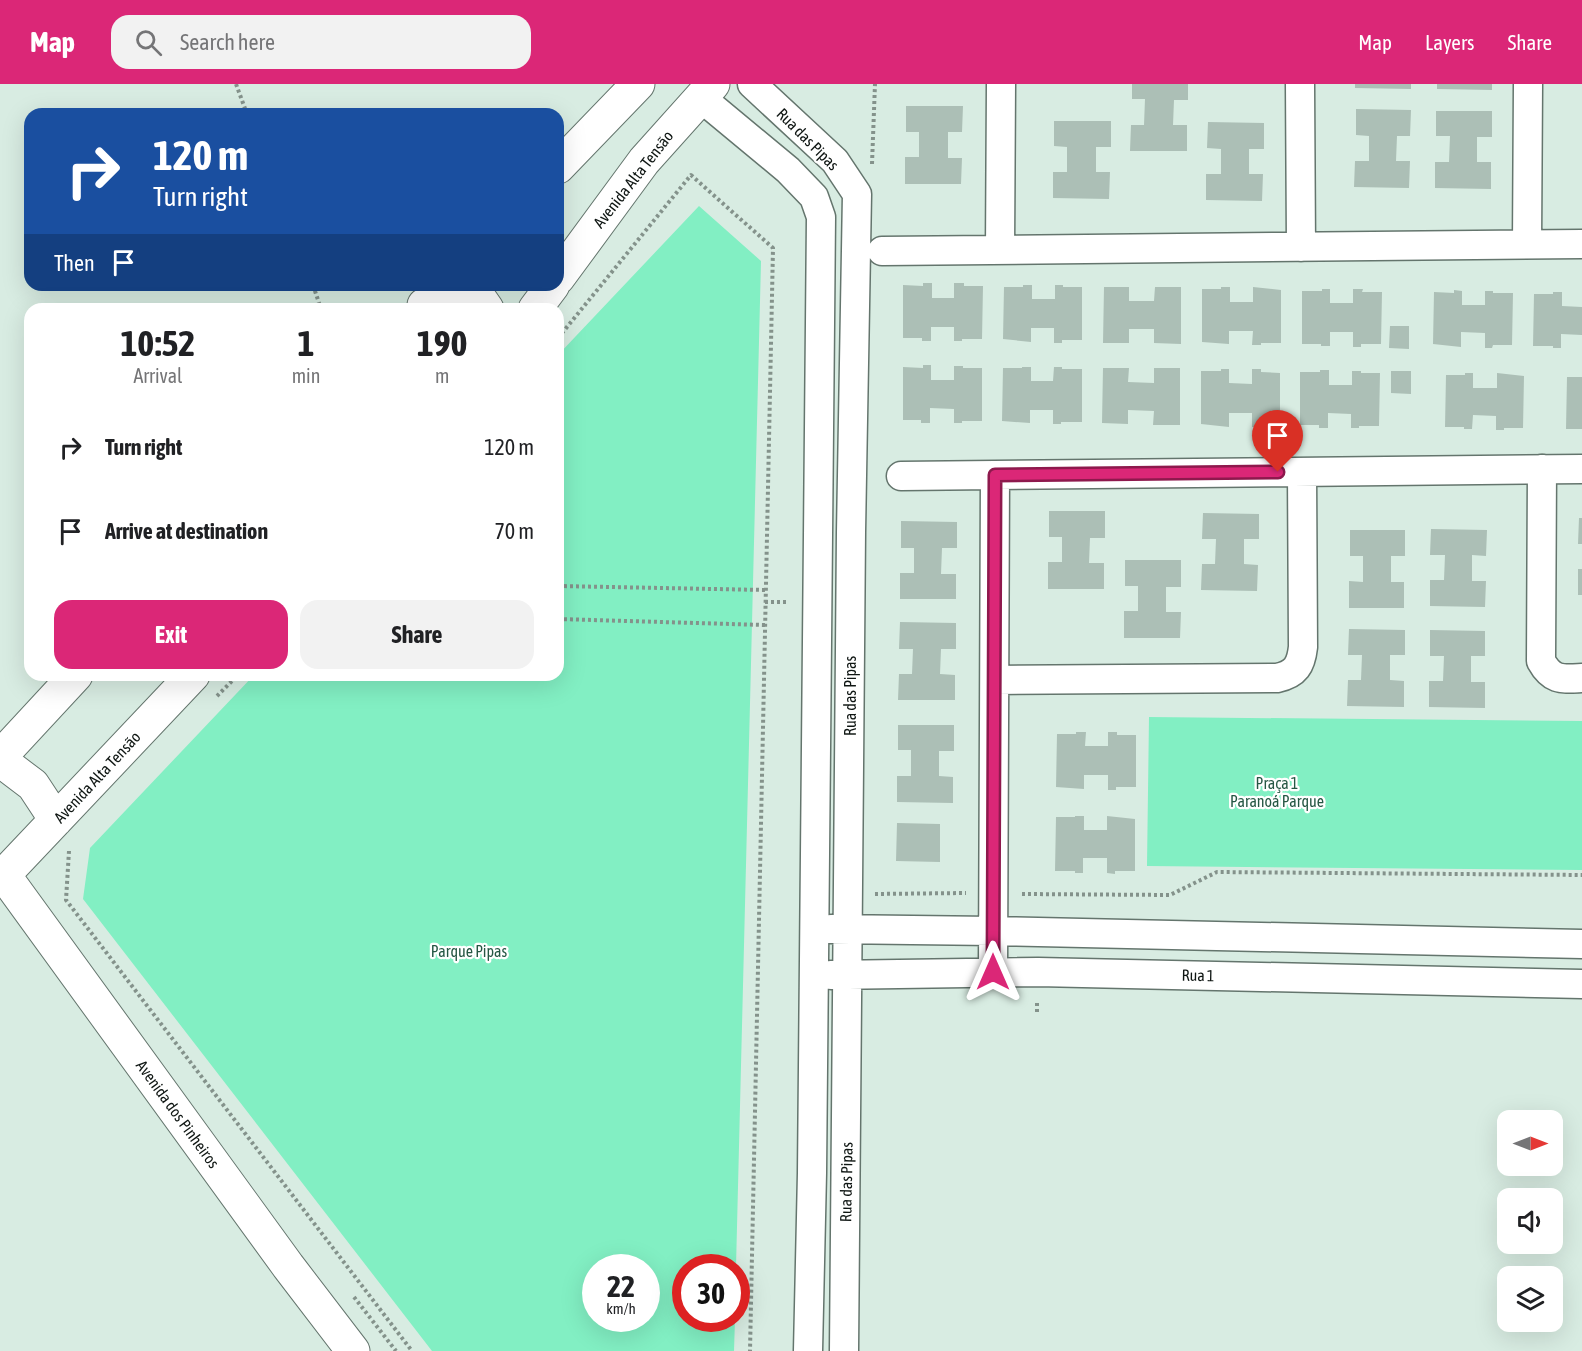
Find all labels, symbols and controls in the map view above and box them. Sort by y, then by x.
search box [111,15,531,69]
text: Map [30,26,75,58]
icon: search [132,26,165,59]
text: Search here [180,29,275,55]
text: Map [1358,30,1392,54]
text: Layers [1425,30,1475,54]
text: Share [1508,30,1552,54]
street label: Rua das Pipas [773,104,843,175]
street label: Avenida Alta Tensão [590,127,676,231]
text: 120 m [153,131,248,179]
icon: right [54,132,132,210]
text: Turn right [153,181,248,212]
icon: arrive [107,246,140,279]
text: Then [54,250,95,276]
text: 10:52 [120,322,195,364]
text: 1 [298,322,314,364]
text: 190 [417,322,468,364]
text: Arrival [133,364,182,387]
text: min [292,364,320,387]
text: m [435,364,449,387]
pin [1252,410,1303,472]
icon: arrive [1261,419,1294,452]
icon: right [54,431,87,464]
text: Turn right [105,434,182,460]
text: 120 m [484,434,534,460]
icon: arrive [54,515,87,548]
text: Arrive at destination [105,518,268,544]
text: 70 m [494,518,534,544]
button: Exit [54,600,288,669]
button: Share [300,600,534,669]
street label: Rua das Pipas [841,656,860,736]
street label: Avenida Alta Tensão [50,728,144,826]
park label: Praça 1 Paranoá Parque [1230,774,1324,811]
position arrow [961,940,1025,1004]
park label: Parque Pipas [431,942,508,961]
street label: Rua 1 [1181,966,1215,984]
street label: Avenida dos Pinheiros [133,1057,223,1172]
north arrow [1497,1110,1563,1176]
map controls [1497,1110,1563,1332]
street label: Rua das Pipas [836,1141,857,1222]
button: sound [1497,1188,1563,1254]
speed limit sign: 30 [672,1254,750,1332]
button: layers [1497,1266,1563,1332]
text: 22 [607,1269,635,1303]
text: km/h [606,1300,636,1317]

